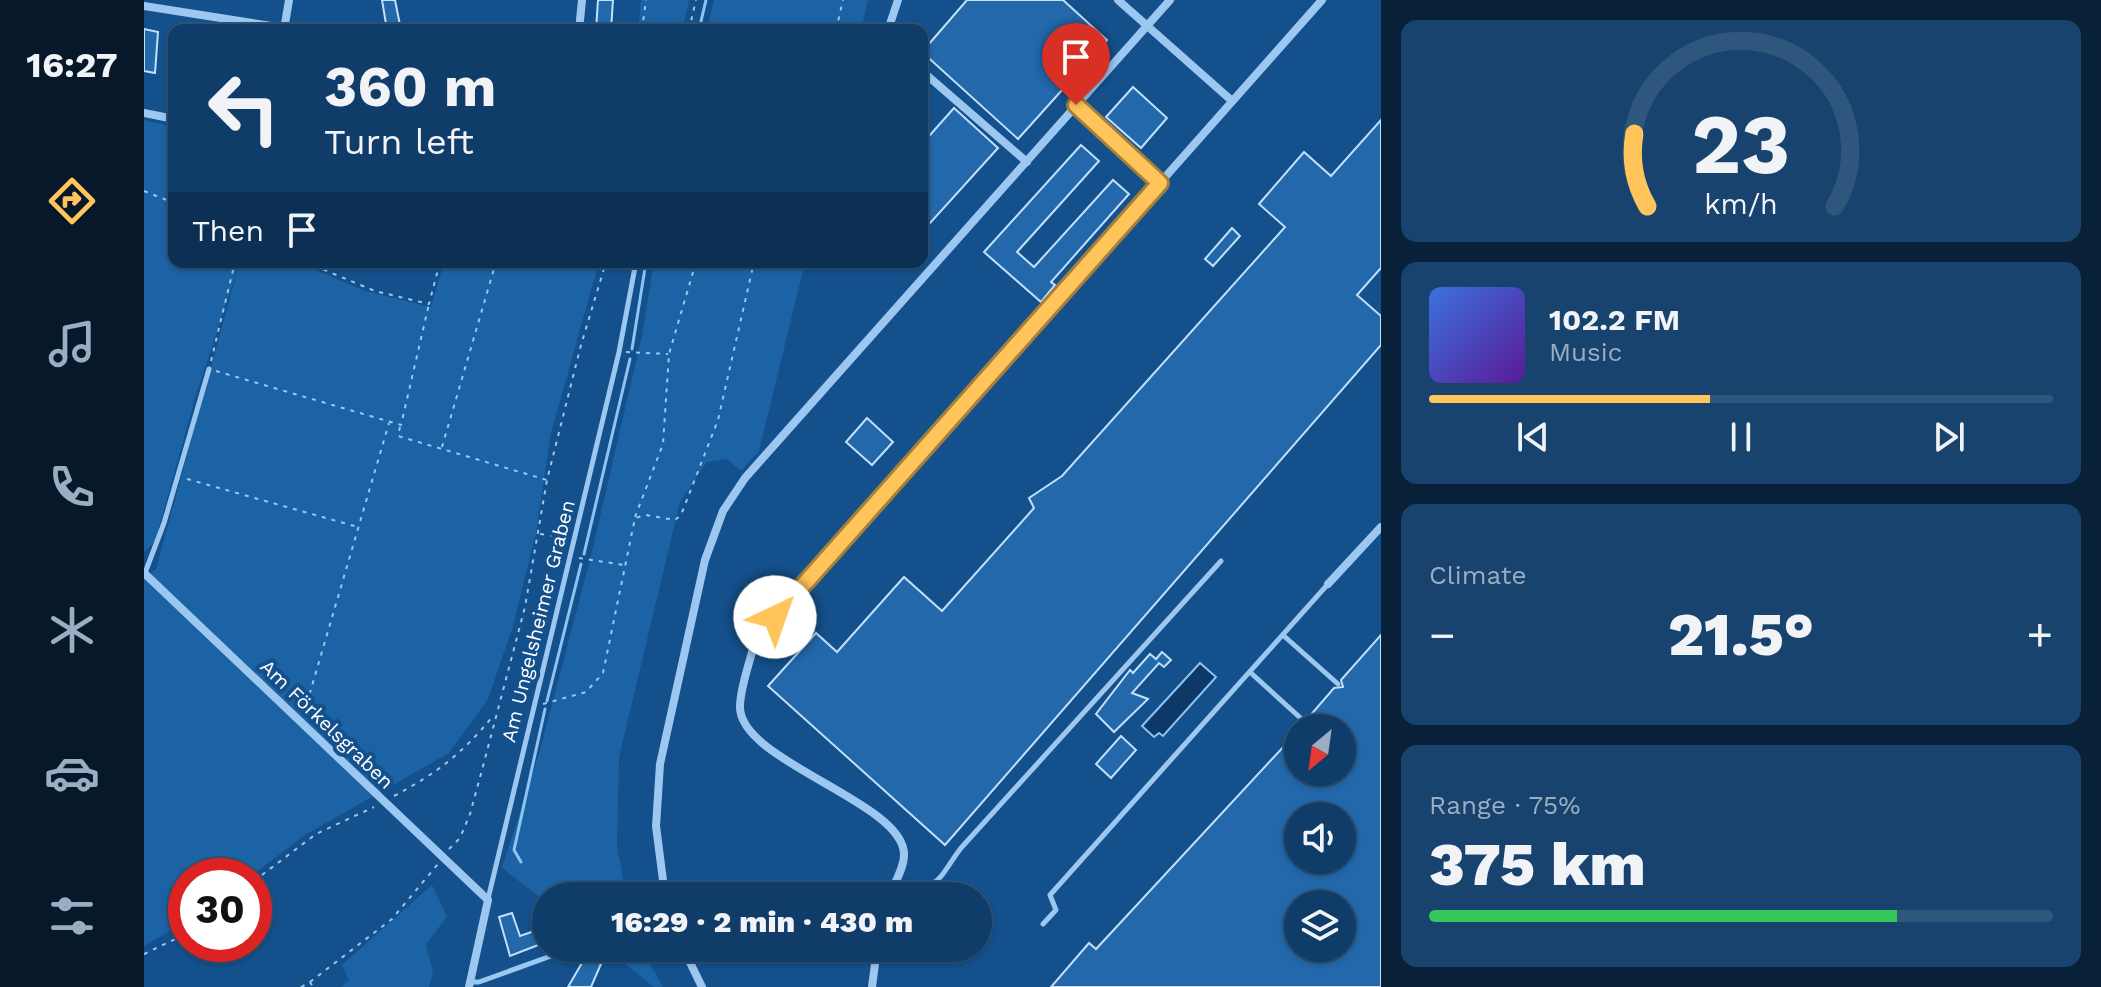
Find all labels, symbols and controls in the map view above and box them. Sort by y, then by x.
pin [1042,23,1110,105]
icon: arrive [1054,35,1098,79]
text: 16:27 [26,44,118,86]
text: 360 m [324,54,496,120]
icon: left [192,56,296,160]
text: 23 [1692,95,1790,192]
text: Turn left [324,121,474,163]
icon: directions [44,173,100,229]
text: km/h [1704,187,1778,221]
icon: arrive [280,208,324,252]
text: Then [192,213,264,248]
text: 102.2 FM [1549,302,1680,337]
icon: music [44,316,100,372]
text: Music [1549,337,1622,367]
icon: previous [1511,415,1555,459]
icon: pause [1719,415,1763,459]
icon: next [1927,415,1971,459]
icon: phone [44,459,100,515]
street label: Am Ungelsheimer Graben [496,497,580,745]
text: Climate [1429,560,1527,590]
position arrow [733,575,817,659]
text: 21.5° [1668,599,1814,670]
icon: climate [44,602,100,658]
text: − [1429,609,1456,661]
text: + [2026,609,2053,661]
street label: Am Förkelsgraben [255,654,399,794]
north arrow [1284,714,1356,786]
map controls [1284,714,1356,962]
icon: car [44,745,100,801]
text: Range · 75% [1429,790,1580,820]
button: sound [1284,802,1356,874]
text: 375 km [1429,829,1646,900]
speed limit sign: 30 [168,858,272,962]
icon: filters [44,888,100,944]
button: layers [1284,890,1356,962]
text: 16:29 · 2 min · 430 m [611,904,913,939]

